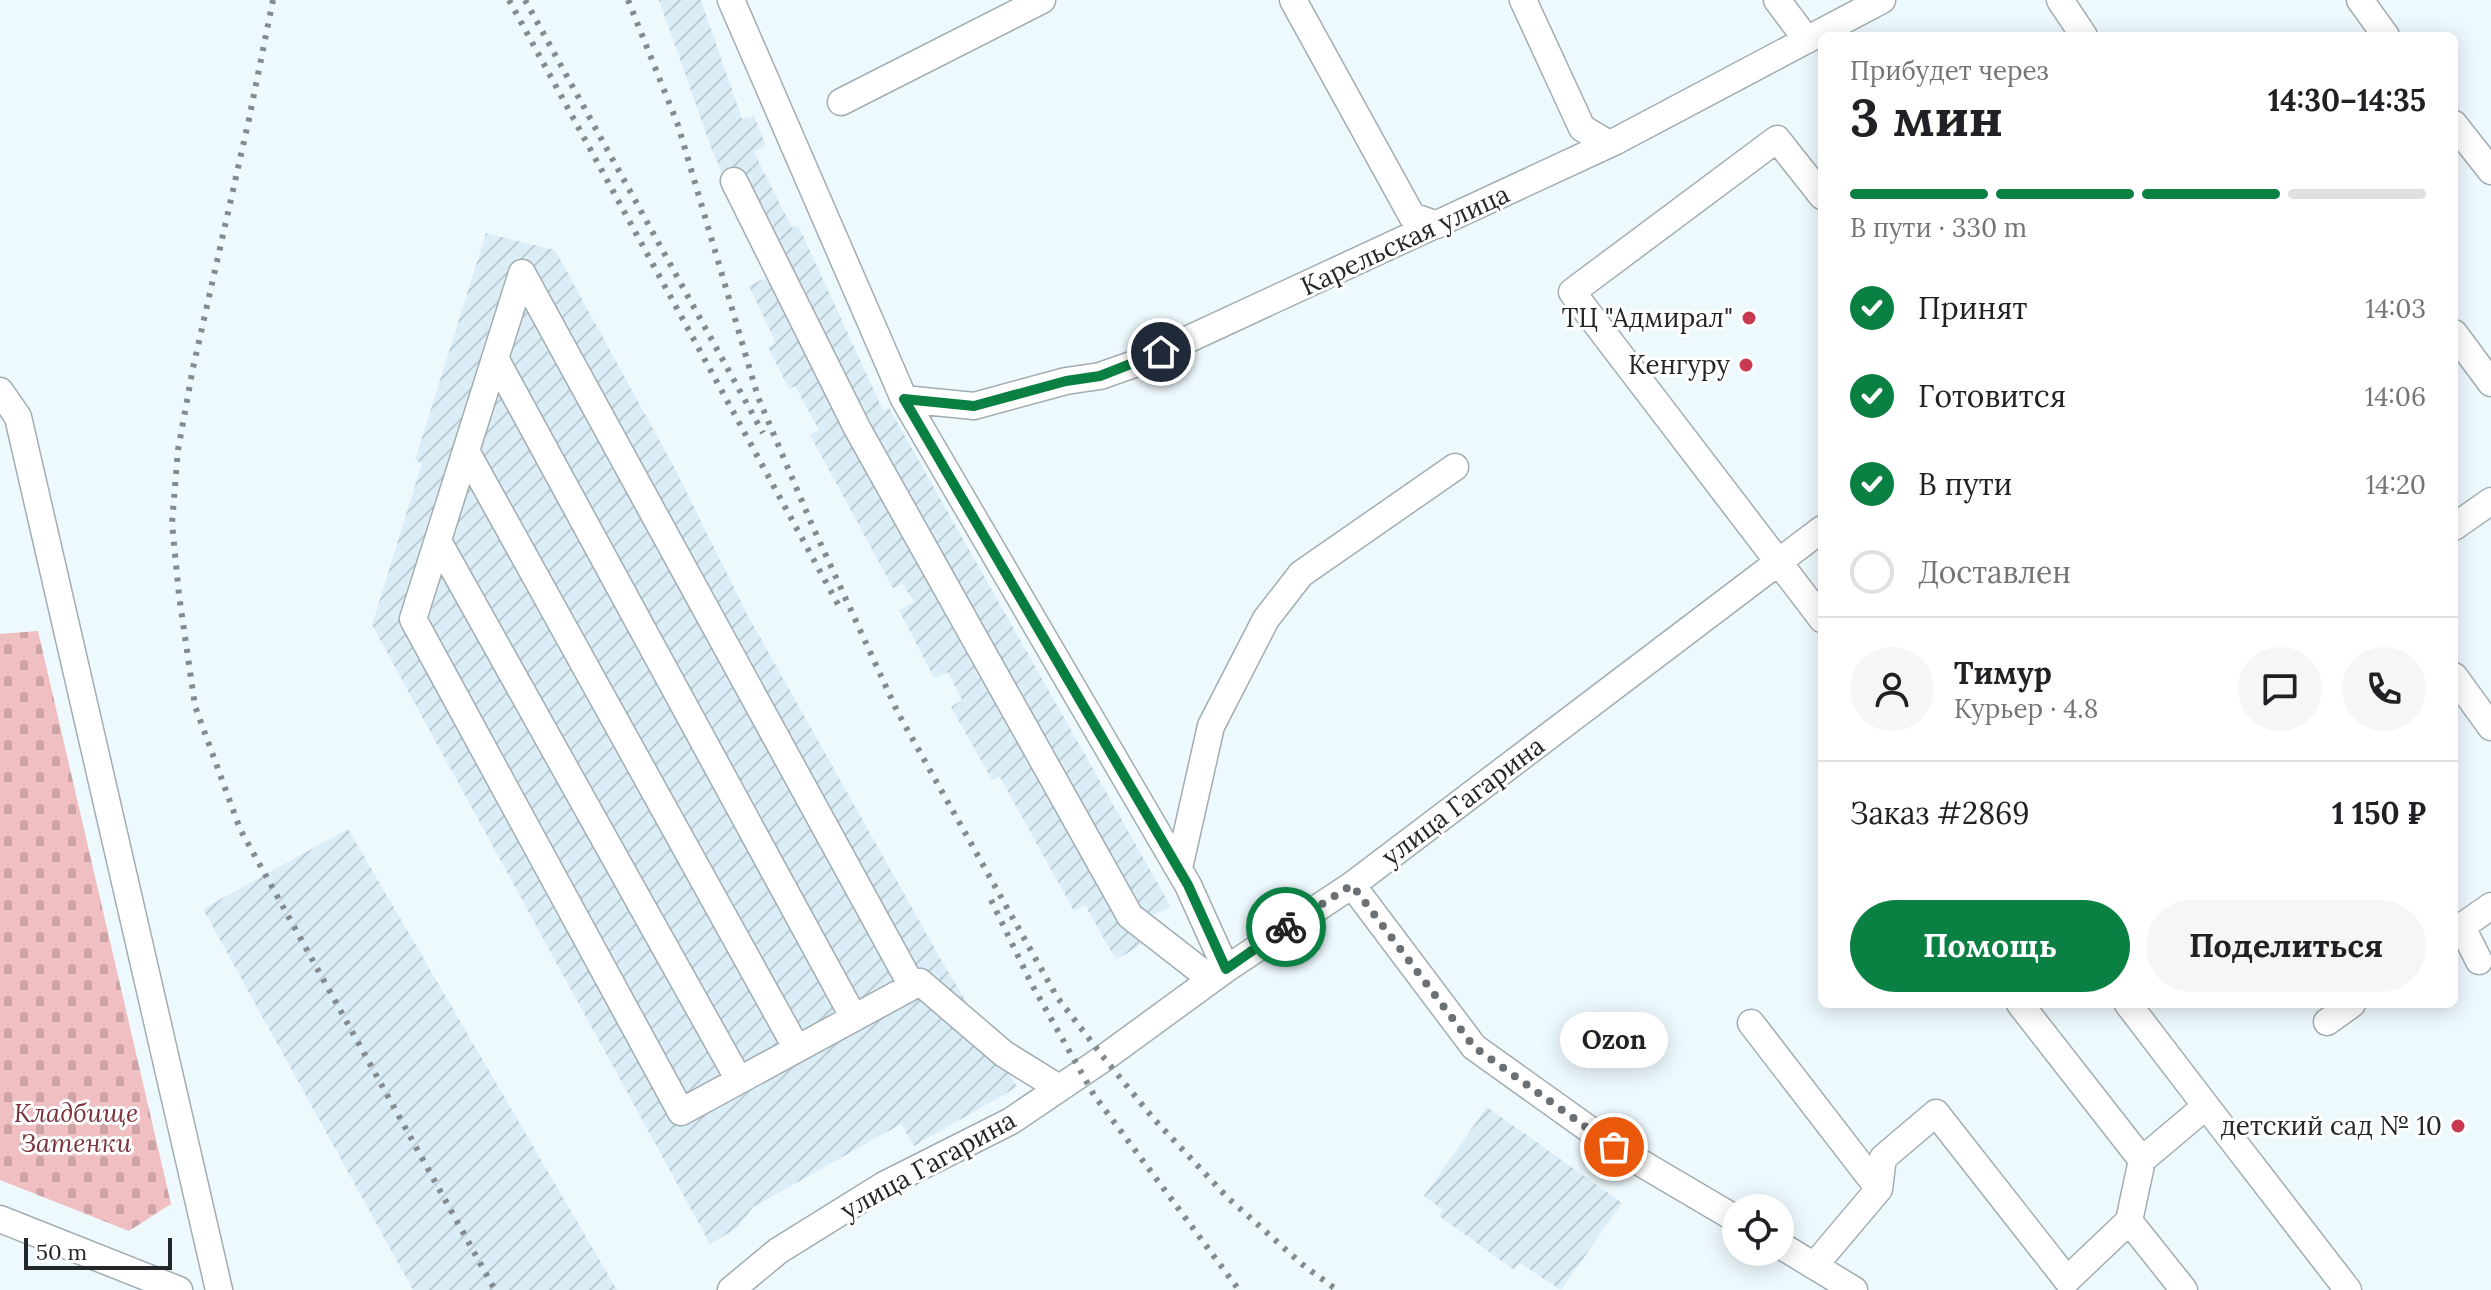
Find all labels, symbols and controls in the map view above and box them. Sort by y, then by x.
text: Прибудет через [1850,54,2049,87]
text: 14:30–14:35 [2268,81,2426,119]
text: 3 мин [1850,84,2003,150]
street label: Карельская улица [1295,177,1514,302]
text: В пути · 330 m [1850,211,2027,244]
icon: check [1850,286,1894,330]
text: Принят [1918,289,2027,327]
text: 14:03 [2365,292,2426,325]
place label: ТЦ "Адмирал" [1562,301,1733,334]
marker: ТЦ "Адмирал" [1740,309,1758,327]
pin [1127,318,1195,386]
icon: home [1139,330,1183,374]
place label: Кенгуру [1628,348,1730,381]
marker: Кенгуру [1737,356,1755,374]
icon: check [1850,374,1894,418]
text: Готовится [1918,377,2066,415]
text: 14:06 [2365,380,2426,413]
icon: check [1850,462,1894,506]
text: В пути [1918,465,2012,503]
text: 14:20 [2366,468,2426,501]
text: Доставлен [1918,553,2071,591]
button: person [1850,647,1934,731]
button: chat [2238,647,2322,731]
button: phone [2342,647,2426,731]
text: Тимур [1954,654,2052,692]
text: Курьер · 4.8 [1954,692,2098,725]
street label: улица Гагарина [1375,729,1551,873]
text: Заказ #2869 [1850,794,2030,832]
text: 1 150 ₽ [2332,794,2426,832]
courier [1246,887,1326,967]
button: Помощь [1850,900,2130,992]
button: Поделиться [2146,900,2426,992]
icon: bike [1264,905,1308,949]
callout: Ozon [1560,1011,1668,1067]
text: Ozon [1582,1023,1646,1056]
park label: Кладбище Затенки [14,1096,138,1159]
street label: улица Гагарина [834,1103,1021,1226]
place label: детский сад № 10 [2220,1109,2442,1142]
pin [1580,1113,1648,1181]
marker: детский сад № 10 [2449,1117,2467,1135]
icon: bag [1592,1125,1636,1169]
map controls [1722,1194,1794,1266]
button: locate [1722,1194,1794,1266]
scale bar [24,1234,172,1270]
text: 50 m [36,1238,87,1266]

